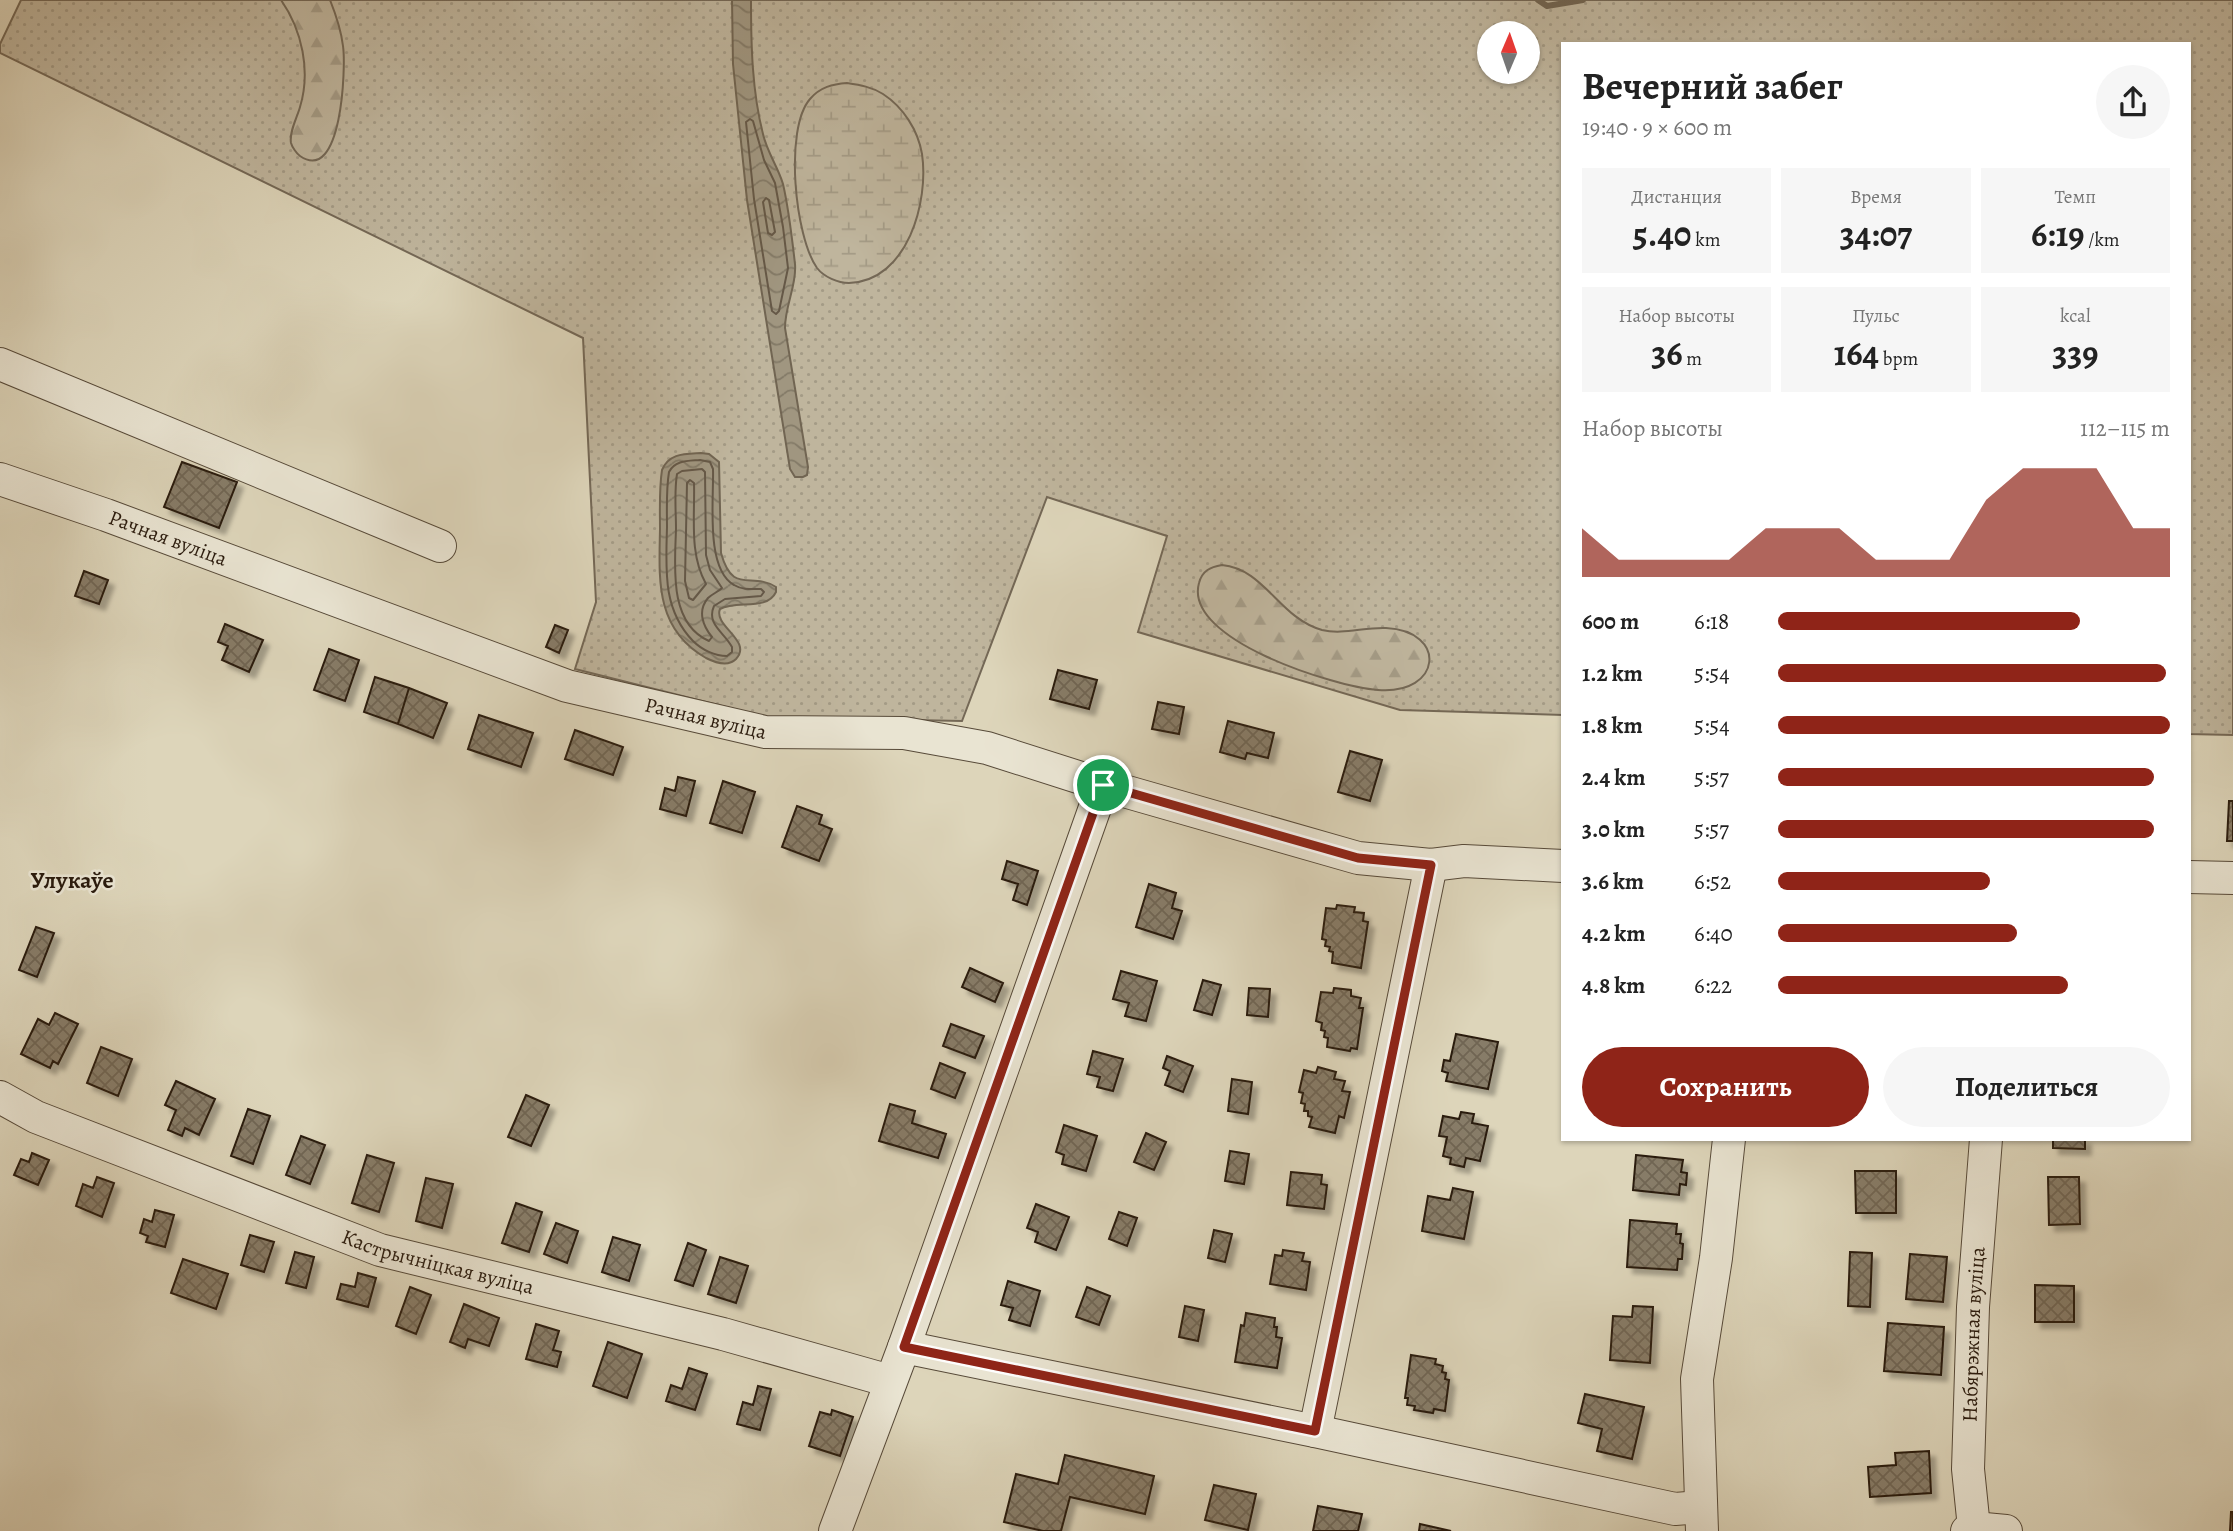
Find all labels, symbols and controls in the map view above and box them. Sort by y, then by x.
north arrow [1477,21,1540,84]
map controls [1477,21,1540,84]
text: Вечерний забег [1582,60,1843,112]
button: share [2096,65,2170,139]
text: 19:40 · 9 × 600 m [1582,112,1732,143]
text: Дистанция [1631,184,1722,210]
text: Время [1850,184,1902,210]
text: Темп [2055,184,2096,210]
text: 5.40 [1633,210,1691,258]
text: 34:07 [1840,210,1912,258]
text: 6:19 [2031,210,2084,258]
text: km [1691,227,1720,253]
text: /km [2084,227,2120,253]
text: Набор высоты [1618,303,1735,329]
text: Пульс [1852,303,1900,329]
text: kcal [2060,303,2091,329]
text: 36 [1651,329,1683,377]
text: 164 [1834,329,1879,377]
text: 339 [2052,329,2098,377]
text: m [1683,346,1702,372]
text: bpm [1879,346,1918,372]
text: Набор высоты [1582,413,1723,444]
text: 112–115 m [2080,413,2170,444]
street label: Рачная вуліца [105,503,231,573]
text: 600 m [1582,606,1639,637]
text: 6:18 [1694,606,1729,637]
text: 1.2 km [1582,658,1643,689]
text: 5:54 [1694,658,1730,689]
street label: Рачная вуліца [642,691,770,746]
text: 1.8 km [1582,710,1643,741]
text: 5:54 [1694,710,1730,741]
pin [1073,755,1133,815]
text: 2.4 km [1582,762,1645,793]
text: 5:57 [1694,762,1729,793]
icon: arrive [1084,766,1122,804]
text: 3.0 km [1582,814,1645,845]
text: 5:57 [1694,814,1729,845]
district label: Улукаўе [30,864,114,896]
text: 3.6 km [1582,866,1644,897]
text: 6:52 [1694,866,1731,897]
text: 4.2 km [1582,918,1645,949]
text: 6:40 [1694,918,1733,949]
text: 4.8 km [1582,970,1645,1001]
text: 6:22 [1694,970,1732,1001]
button: Сохранить [1582,1047,1869,1127]
button: Поделиться [1883,1047,2170,1127]
street label: Кастрычніцкая вуліца [338,1223,537,1301]
street label: Набярэжная вуліца [1955,1245,1992,1422]

